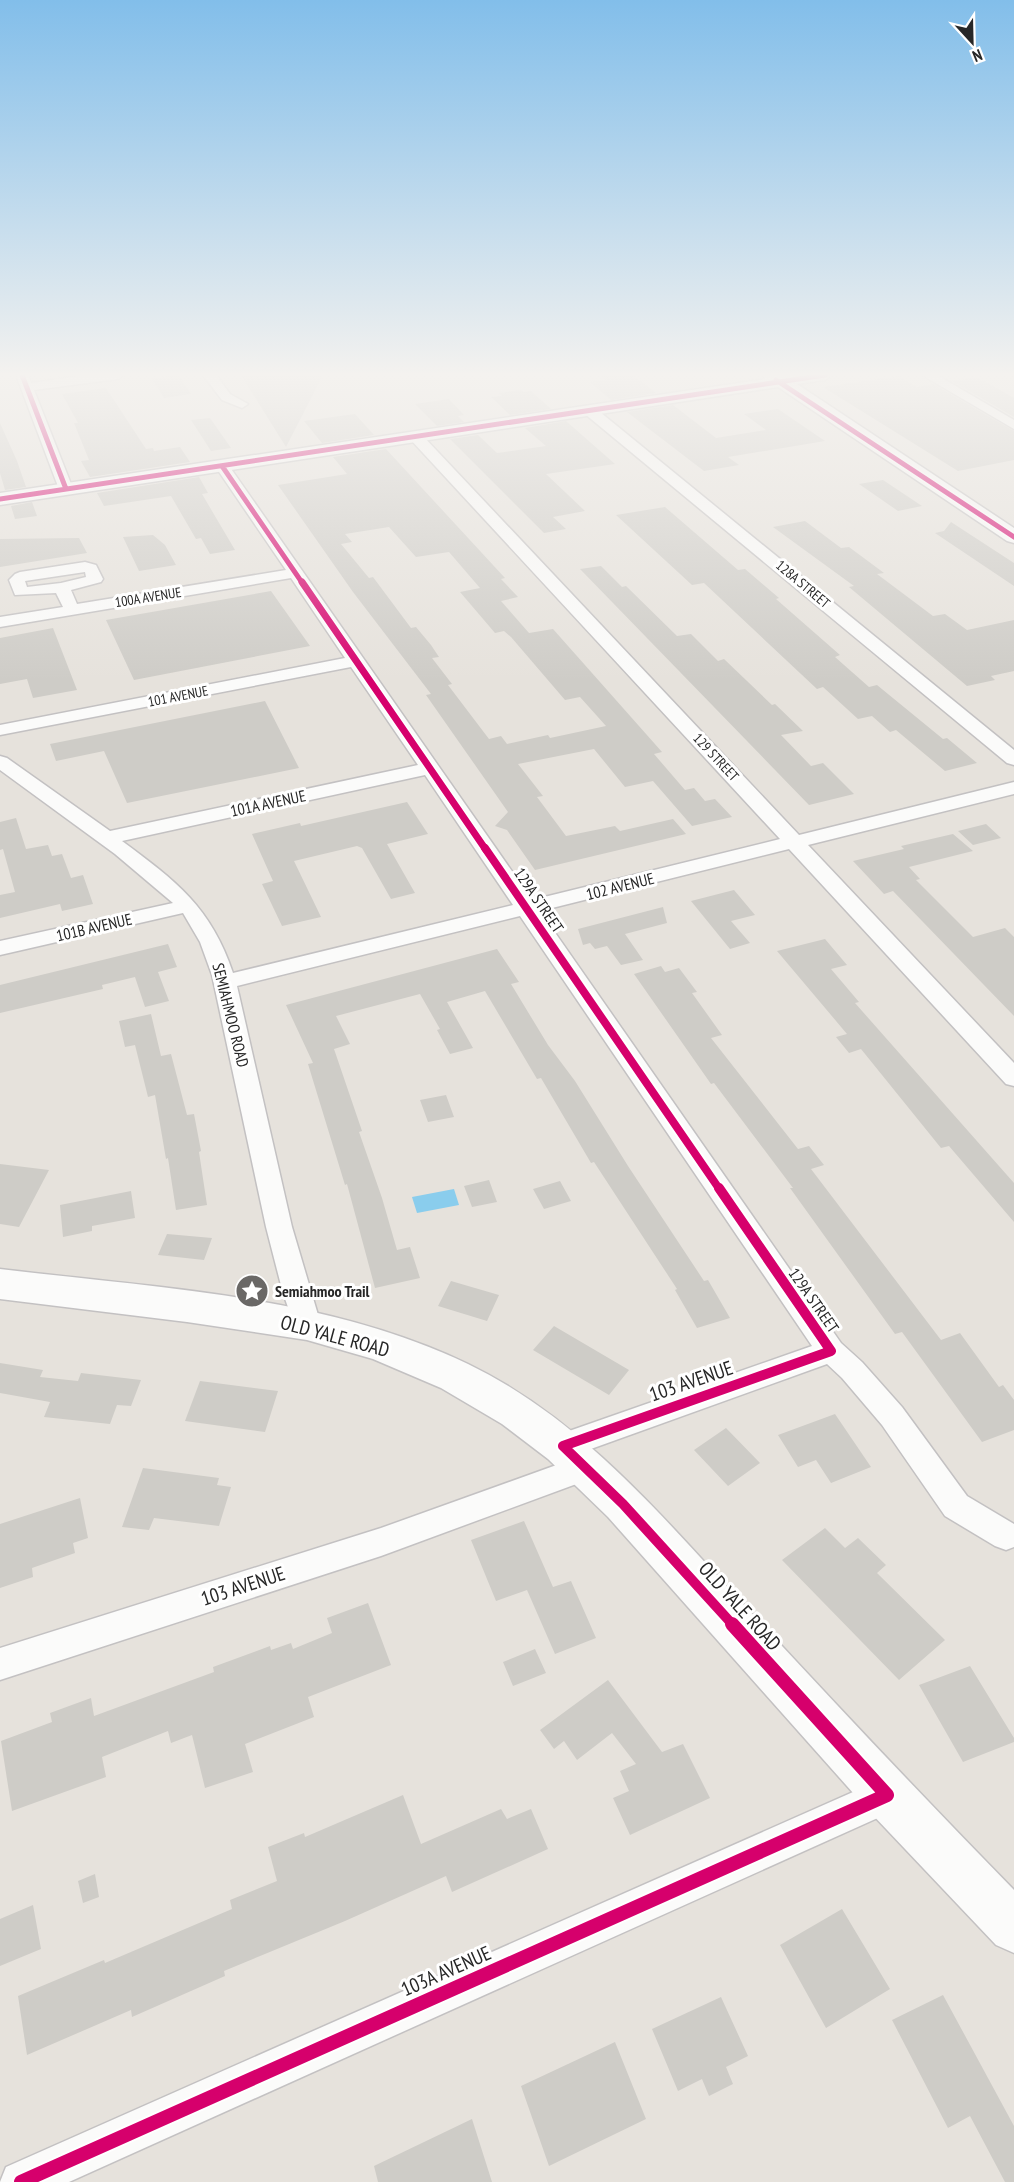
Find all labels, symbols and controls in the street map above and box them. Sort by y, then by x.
north arrow [942,12,1002,72]
text: N [970,45,985,67]
street label: 128A STREET [772,556,834,612]
street label: 100A AVENUE [113,583,183,611]
street label: 101 AVENUE [146,681,210,711]
street label: 129 STREET [689,729,743,785]
street label: 101A AVENUE [228,785,308,821]
street label: 129A STREET [510,863,568,937]
street label: 102 AVENUE [584,868,656,904]
street label: 101B AVENUE [54,909,134,945]
street label: SEMIAHMOO ROAD [208,961,254,1069]
street label: 129A STREET [784,1264,844,1336]
place icon: Semiahmoo Trail [234,1273,270,1309]
place label: Semiahmoo Trail [275,1281,370,1301]
street label: OLD YALE ROAD [278,1309,392,1363]
street label: 103 AVENUE [646,1355,736,1407]
street label: OLD YALE ROAD [693,1556,787,1656]
street label: 103 AVENUE [198,1560,288,1612]
street label: 103A AVENUE [397,1940,495,2002]

